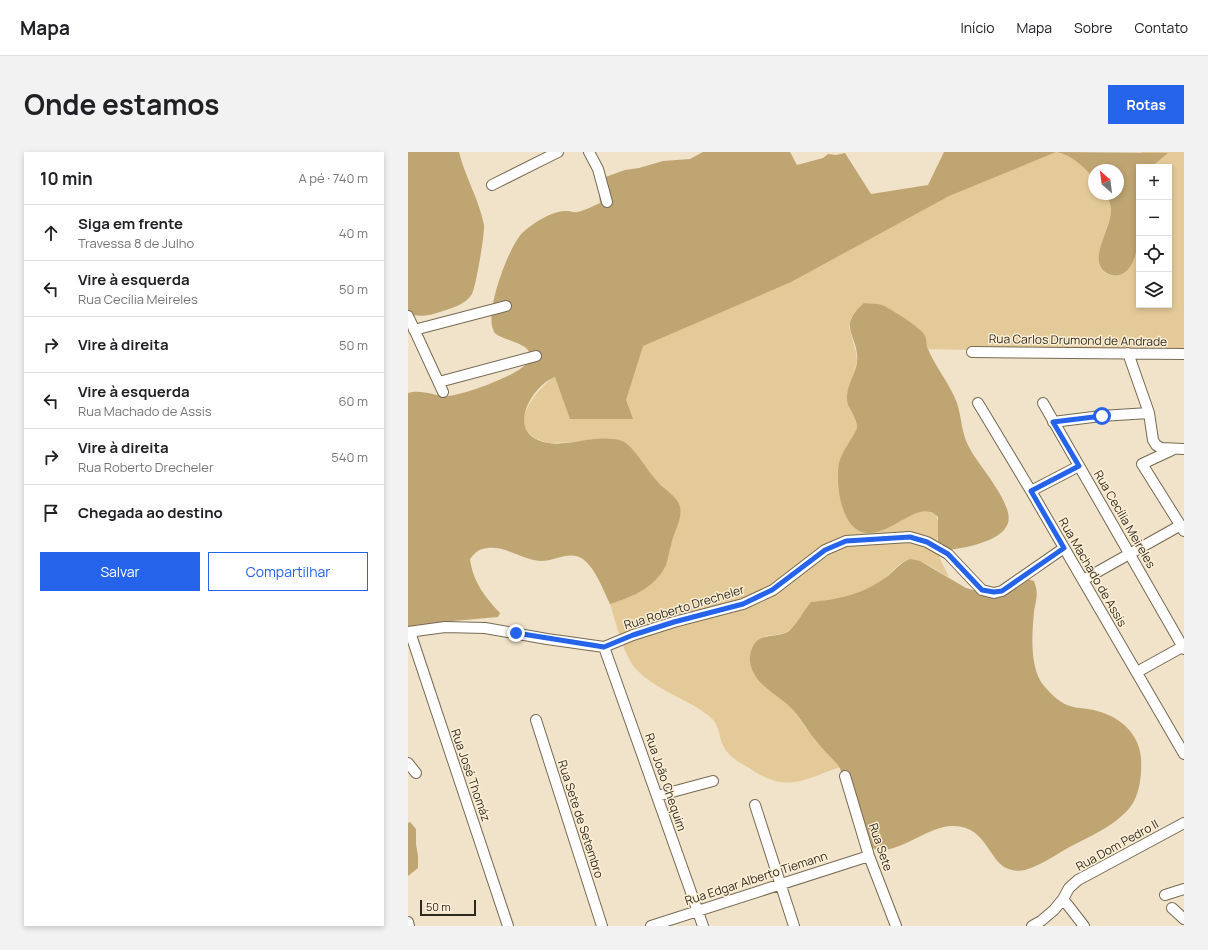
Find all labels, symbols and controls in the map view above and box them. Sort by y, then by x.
text: Mapa [20,15,70,41]
text: Início [961,18,994,37]
text: Mapa [1016,18,1052,37]
text: Sobre [1074,18,1112,37]
text: Contato [1134,18,1188,37]
text: Onde estamos [24,85,219,123]
button: Rotas [1108,85,1184,124]
north arrow [1088,164,1124,200]
map controls [1136,164,1172,308]
button: + [1136,164,1172,200]
text: 10 min [40,167,93,190]
text: A pé · 740 m [299,169,368,187]
button: − [1136,200,1172,236]
text: Siga em frente [78,213,183,234]
icon: ahead [40,222,62,244]
text: 40 m [339,224,368,242]
text: Travessa 8 de Julho [78,234,194,252]
button: locate [1136,236,1172,272]
text: Vire à esquerda [78,269,190,290]
button: layers [1136,272,1172,308]
icon: left [40,278,62,300]
text: 50 m [339,280,368,298]
text: Rua Cecília Meireles [78,290,198,308]
street label: Rua Carlos Drumond de Andrade [989,330,1167,350]
icon: right [40,334,62,356]
text: Vire à direita [78,334,169,355]
text: 50 m [339,336,368,354]
text: Vire à esquerda [78,381,190,402]
icon: left [40,390,62,412]
text: 60 m [338,392,368,410]
text: Rua Machado de Assis [78,402,212,420]
route start [1093,407,1111,425]
text: Vire à direita [78,437,169,458]
icon: right [40,446,62,468]
text: 540 m [331,448,368,466]
text: Rua Roberto Drecheler [78,458,214,476]
street label: Rua Cecília Meireles [1090,467,1160,571]
icon: arrive [40,502,62,524]
text: Chegada ao destino [78,502,223,523]
street label: Rua Machado de Assis [1055,514,1131,630]
button: Salvar [40,552,200,591]
button: Compartilhar [208,552,368,591]
street label: Rua Roberto Drecheler [622,580,747,633]
route end [507,624,525,642]
street label: Rua José Thomáz [447,727,495,823]
street label: Rua João Chequim [641,731,691,833]
street label: Rua Sete de Setembro [554,758,608,880]
street label: Rua Dom Pedro II [1073,815,1161,875]
street label: Rua Sete [865,821,897,873]
street label: Rua Edgar Alberto Tiemann [683,847,829,909]
scale bar [420,898,476,917]
text: 50 m [426,899,451,914]

